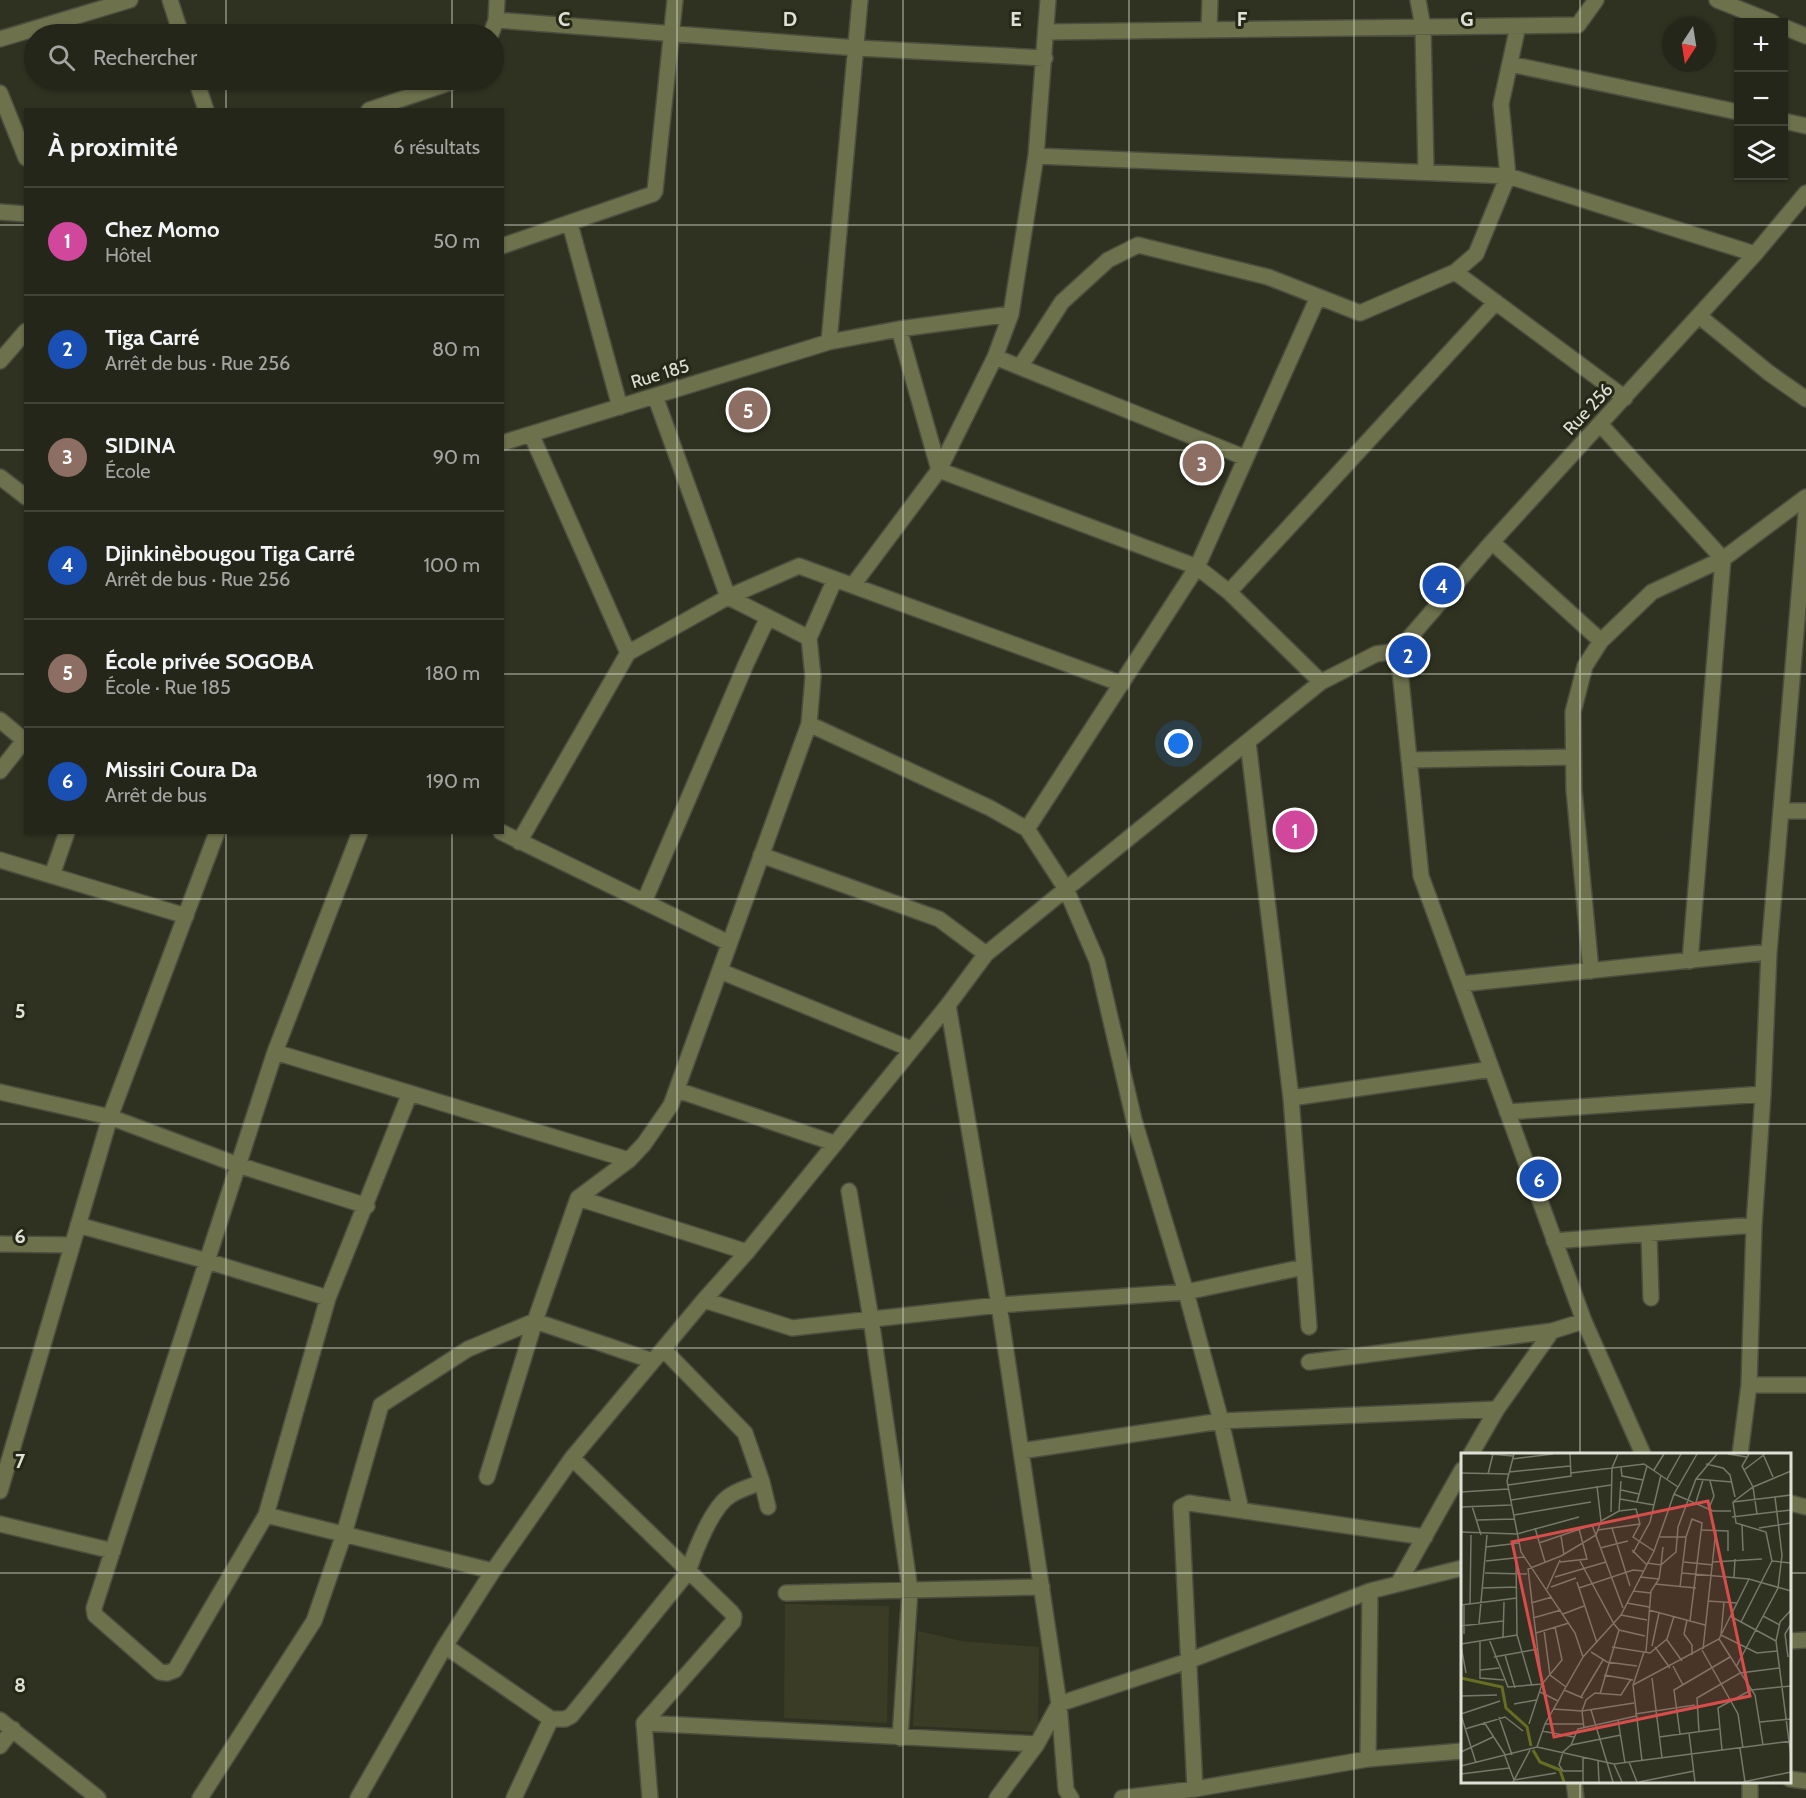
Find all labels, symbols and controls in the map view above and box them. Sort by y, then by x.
text: C [558,7,570,31]
text: D [783,7,797,31]
text: E [1010,7,1022,31]
text: F [1237,7,1248,31]
text: G [1460,7,1474,31]
north arrow [1662,18,1716,72]
map controls [1734,18,1788,180]
button: + [1734,18,1788,72]
search box [24,24,504,90]
icon: search [45,41,78,74]
text: Rechercher [93,44,197,71]
button: − [1734,72,1788,126]
button: layers [1734,126,1788,180]
text: À proximité [48,131,178,163]
text: 6 résultats [393,135,480,159]
text: Chez Momo [105,216,219,243]
text: 1 [64,229,71,253]
text: 50 m [433,229,480,253]
text: Hôtel [105,243,151,267]
text: Tiga Carré [105,324,199,351]
text: 2 [62,337,73,361]
text: 80 m [432,337,480,361]
text: Arrêt de bus · Rue 256 [105,351,290,375]
street label: Rue 185 [628,355,692,393]
street label: Rue 256 [1559,379,1617,439]
pin: 5 [728,388,768,432]
text: SIDINA [105,432,175,459]
pin: 3 [1182,440,1222,486]
text: 3 [62,445,73,469]
text: 90 m [433,445,480,469]
text: École [105,459,151,483]
text: Djinkinèbougou Tiga Carré [105,540,355,567]
text: 4 [61,553,74,577]
text: 100 m [424,553,480,577]
pin: 4 [1422,562,1462,608]
text: Arrêt de bus · Rue 256 [105,567,290,591]
pin: 2 [1388,632,1428,678]
text: École privée SOGOBA [105,648,313,675]
text: 5 [62,661,73,685]
text: 180 m [425,661,480,685]
text: École · Rue 185 [105,675,231,699]
your location [1164,729,1193,758]
text: Missiri Coura Da [105,756,257,783]
text: 6 [62,769,73,793]
text: 190 m [426,769,480,793]
text: Arrêt de bus [105,783,207,807]
pin: 1 [1276,808,1314,852]
text: 5 [15,999,25,1023]
pin: 6 [1520,1156,1558,1202]
text: 6 [14,1224,26,1248]
text: 7 [15,1449,26,1473]
inset map [1461,1453,1791,1783]
text: 8 [14,1673,26,1697]

